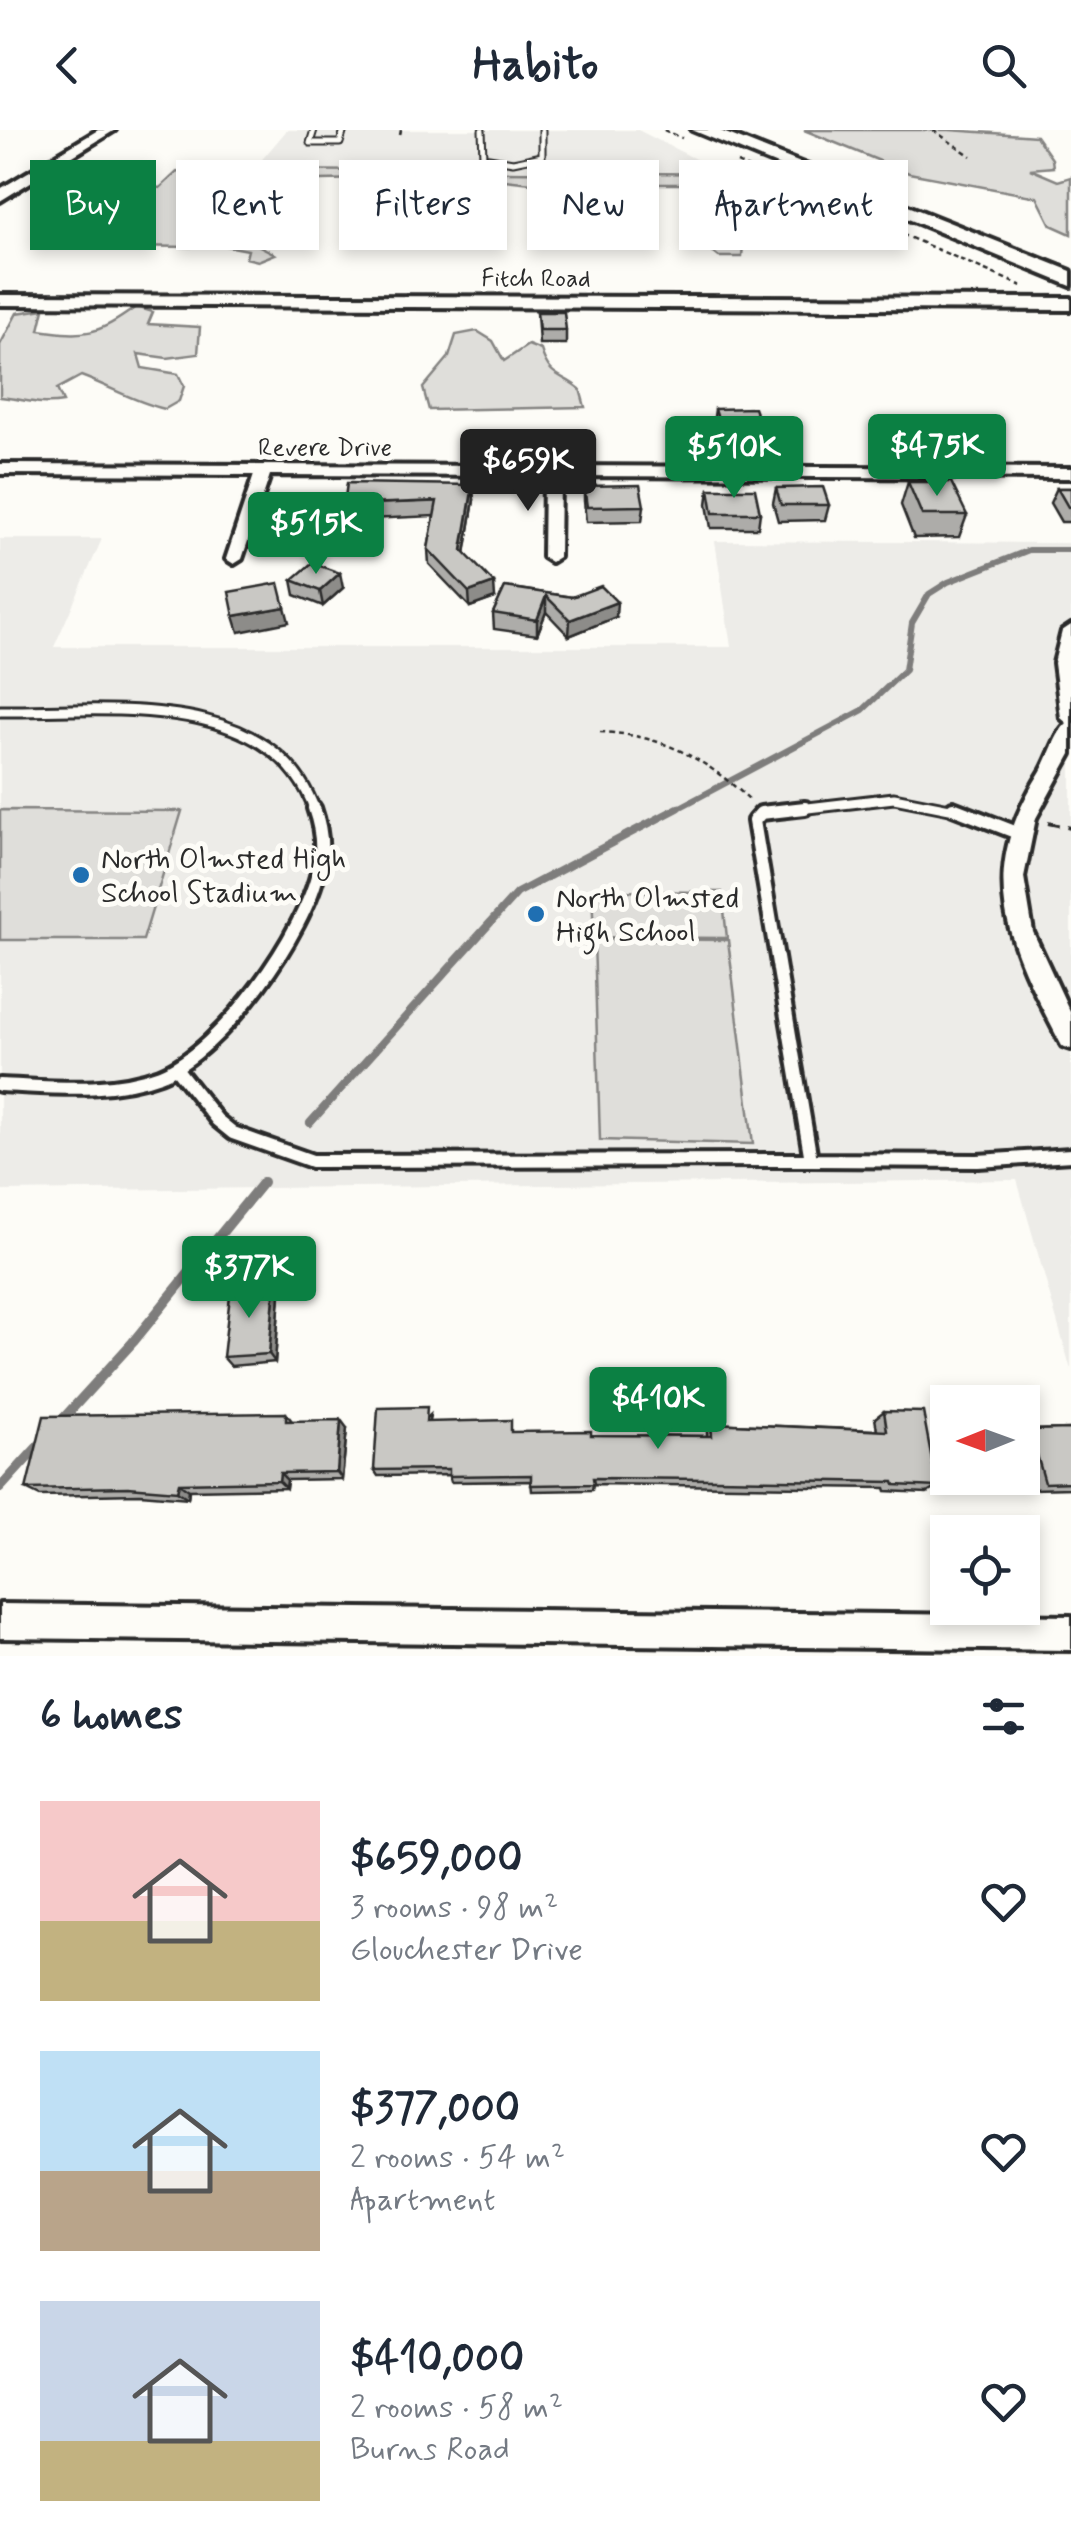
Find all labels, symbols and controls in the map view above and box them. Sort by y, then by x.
text: Habito [473,36,598,95]
icon: back [40,38,95,93]
icon: search [976,38,1031,93]
chip: Buy [30,160,156,250]
chip: Rent [176,160,319,250]
chip: Filters [339,160,507,250]
chip: New [527,160,659,250]
chip: Apartment [679,160,908,250]
street label: Fitch Road [481,263,591,296]
pin: $475K [867,414,1007,499]
pin: $510K [664,416,804,501]
text: $475K [890,425,984,467]
text: $510K [687,427,781,469]
pin: $659K [458,429,598,514]
street label: Revere Drive [258,432,392,465]
text: $659K [482,440,574,482]
pin: $515K [246,492,386,577]
text: $515K [270,503,362,545]
place label: North Olmsted High School Stadium [101,840,346,913]
marker: North Olmsted High School Stadium [70,864,92,886]
place label: North Olmsted High School [556,879,739,955]
marker: North Olmsted High School [525,903,547,925]
pin: $377K [179,1236,319,1321]
text: $377K [204,1247,294,1289]
pin: $410K [588,1367,728,1452]
text: $410K [611,1378,705,1420]
north arrow [930,1385,1040,1495]
map controls [930,1385,1040,1625]
button: locate [930,1515,1040,1625]
text: 6 homes [40,1689,183,1744]
icon: filters [976,1689,1031,1744]
text: $659,000 [350,1832,523,1887]
icon: home [120,1841,240,1961]
icon: heart [976,1874,1031,1929]
text: 3 rooms · 98 m² [350,1887,558,1929]
text: Glouchester Drive [350,1929,583,1971]
text: $377,000 [350,2082,520,2137]
icon: home [120,2091,240,2211]
icon: heart [976,2124,1031,2179]
text: 2 rooms · 54 m² [350,2137,565,2179]
text: Apartment [350,2179,495,2221]
text: $410,000 [350,2332,524,2387]
icon: home [120,2341,240,2461]
icon: heart [976,2374,1031,2429]
text: 2 rooms · 58 m² [350,2387,563,2429]
text: Burns Road [350,2429,510,2471]

